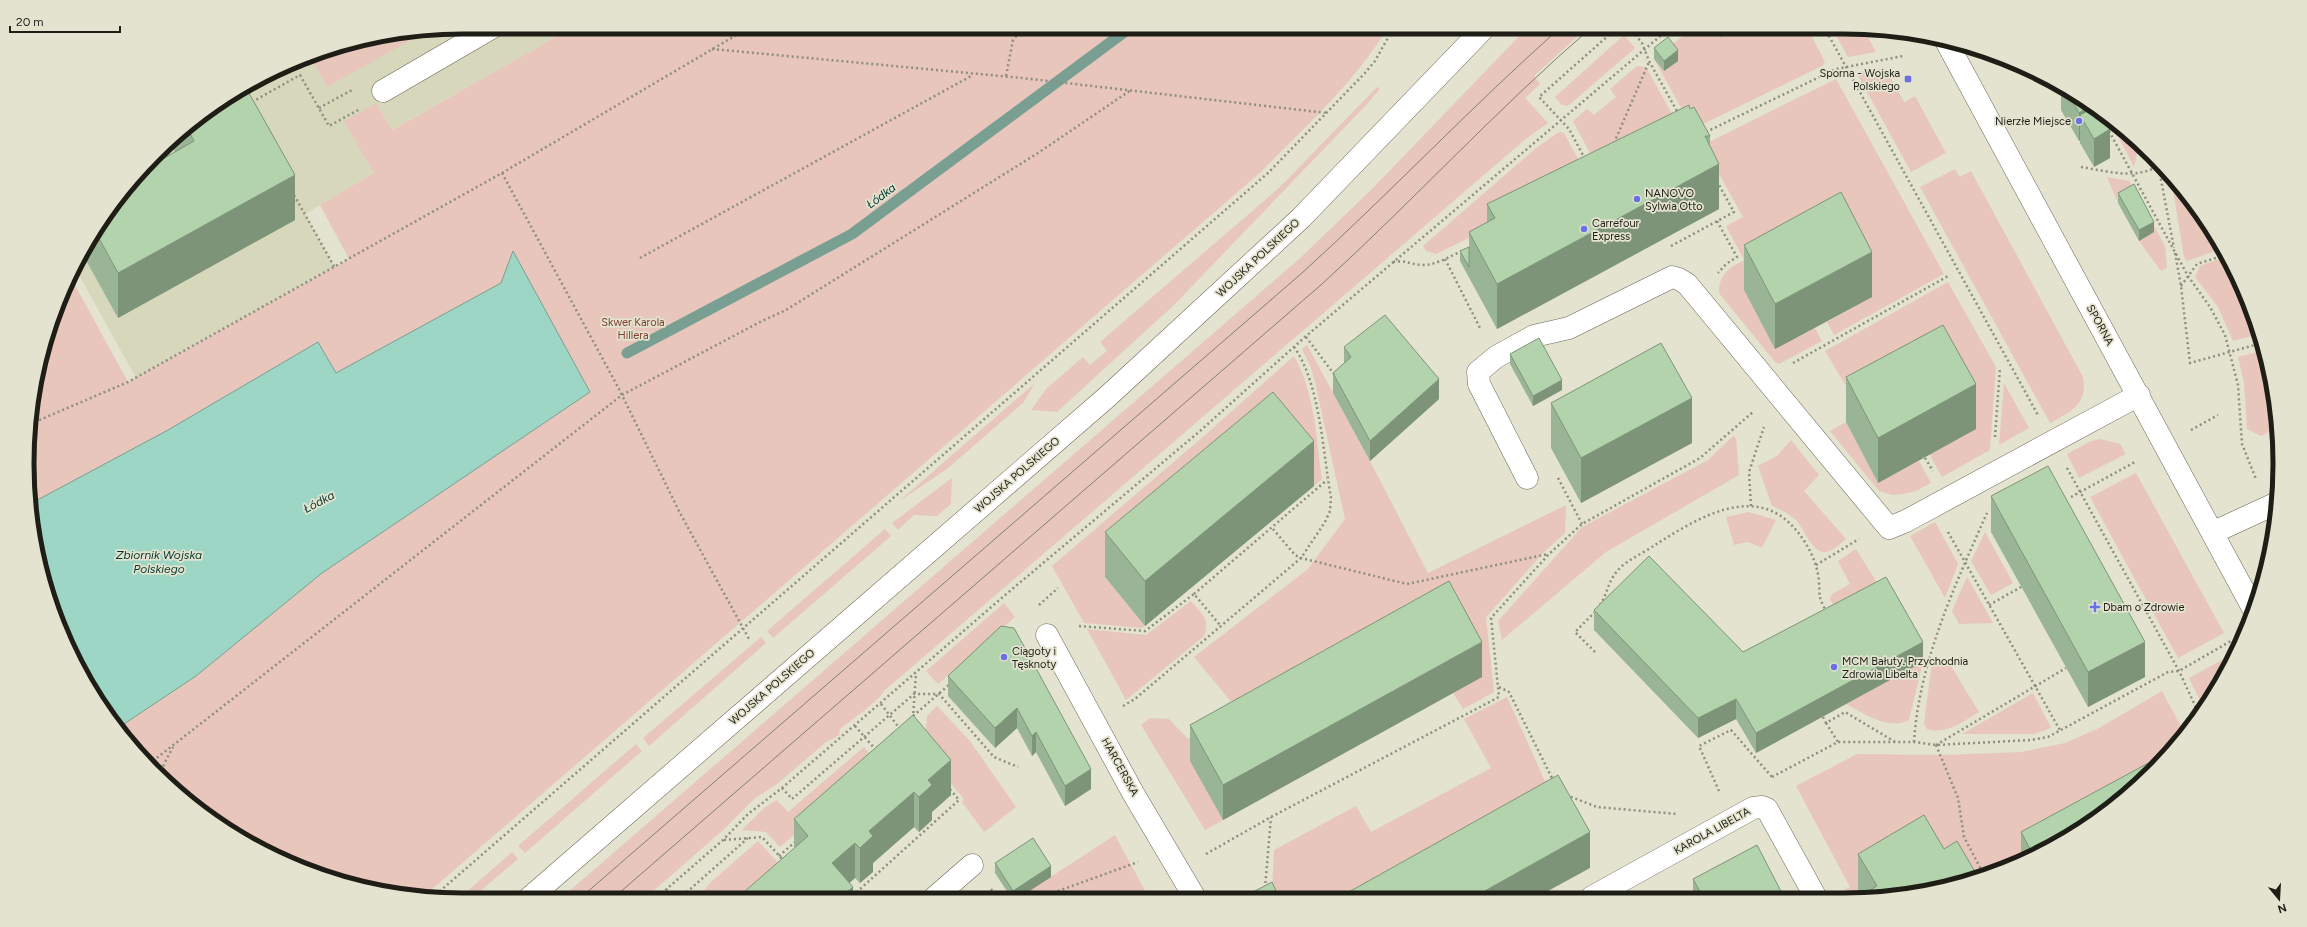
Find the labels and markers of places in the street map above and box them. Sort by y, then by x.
place label: Sporna - Wojska Polskiego [1819,67,1900,93]
marker: Sporna - Wojska Polskiego [1903,74,1913,84]
place label: Nierzłe Miejsce [1995,115,2071,128]
marker: Nierzłe Miejsce [2074,116,2084,126]
place label: NANOVO Sylwia Otto [1645,187,1703,213]
marker: NANOVO Sylwia Otto [1632,194,1642,204]
place label: Carrefour Express [1592,217,1640,243]
marker: Carrefour Express [1579,224,1589,234]
place label: Dbam o Zdrowie [2103,601,2184,614]
marker: Dbam o Zdrowie [2090,602,2100,612]
place label: Ciągoty i Tęsknoty [1012,645,1057,671]
marker: Ciągoty i Tęsknoty [999,652,1009,662]
place label: MCM Bałuty. Przychodnia Zdrowia Libelta [1842,655,1968,681]
marker: MCM Bałuty. Przychodnia Zdrowia Libelta [1829,662,1839,672]

